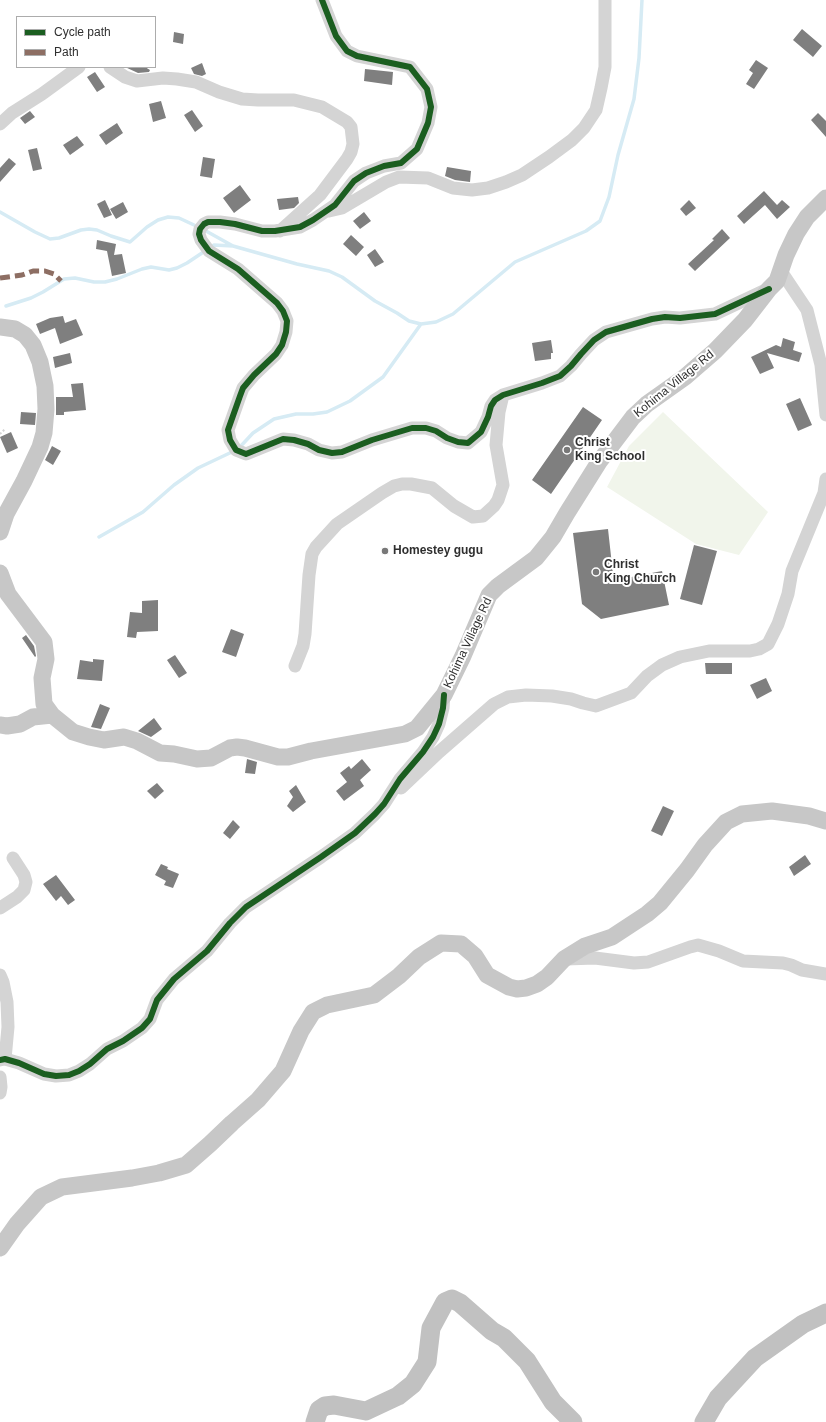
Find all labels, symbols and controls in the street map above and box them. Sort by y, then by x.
legend [16,16,156,68]
text: Cycle path [54,25,111,39]
text: Path [54,45,79,59]
street label: Kohima Village Rd [631,347,717,421]
place label: Christ King School [575,436,645,464]
marker: Christ King School [562,445,572,455]
place label: Homestey gugu [393,544,483,558]
marker: Homestey gugu [380,546,390,556]
place label: Christ King Church [604,558,676,586]
marker: Christ King Church [591,567,601,577]
street label: Kohima Village Rd [441,595,495,691]

